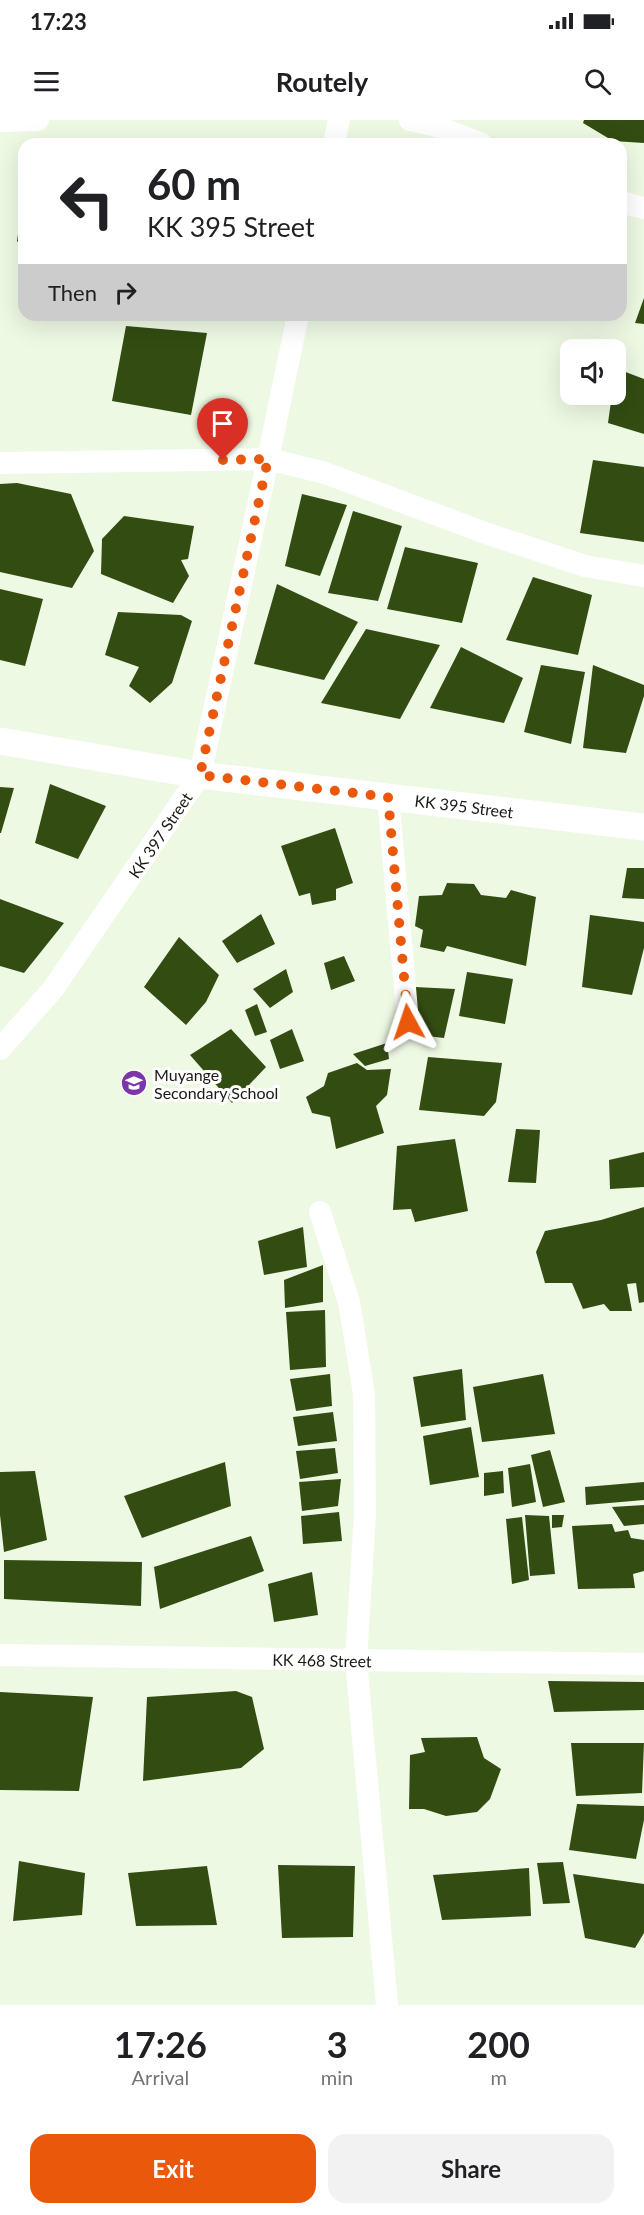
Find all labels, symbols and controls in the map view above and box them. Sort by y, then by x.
text: 17:23 [30,8,87,35]
icon: menu [30,65,63,98]
text: Routely [276,65,368,98]
icon: search [581,65,614,98]
text: 60 m [147,159,241,209]
icon: left [48,162,126,240]
text: KK 395 Street [147,210,315,243]
icon: right [109,276,142,309]
text: Then [48,279,97,306]
map controls [560,339,626,405]
button: sound [560,339,626,405]
pin [197,398,248,460]
icon: arrive [206,407,239,440]
street label: KK 397 Street [124,788,196,881]
street label: KK 395 Street [414,791,515,822]
position arrow [376,990,440,1054]
place label: Muyange Secondary School [154,1065,278,1102]
school or university icon: Muyange Secondary School [119,1068,149,1098]
street label: KK 468 Street [272,1650,372,1670]
text: 17:26 [114,2022,207,2066]
text: 3 [327,2022,348,2066]
text: 200 [467,2022,530,2066]
text: Arrival [132,2065,189,2089]
text: min [321,2065,353,2089]
text: m [490,2065,507,2089]
button: Exit [30,2134,316,2203]
button: Share [328,2134,614,2203]

